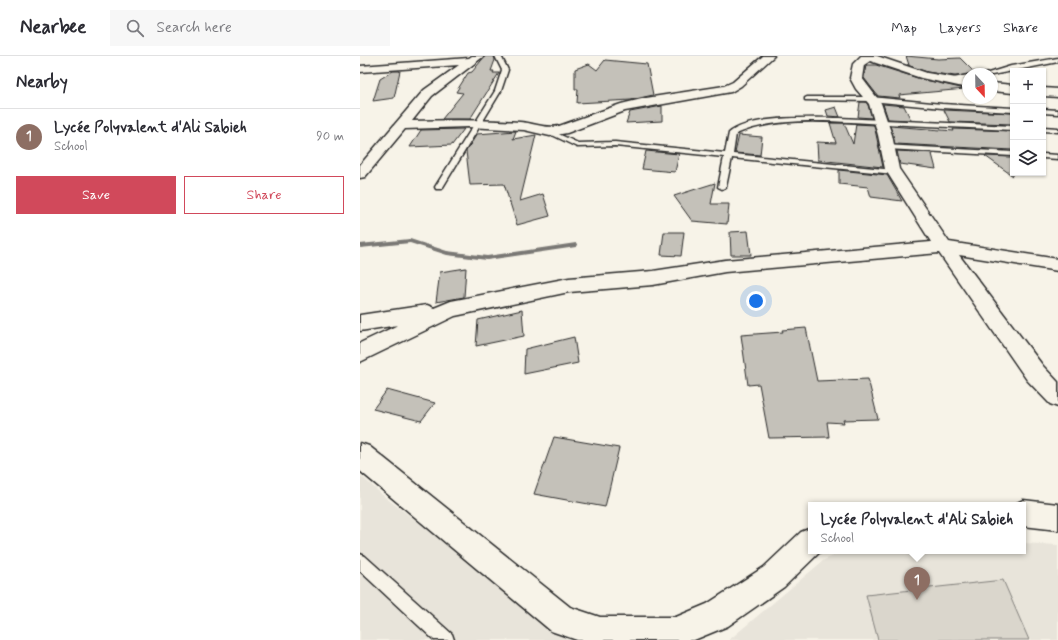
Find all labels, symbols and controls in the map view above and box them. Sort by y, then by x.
search box [110,10,390,46]
text: Nearbee [20,15,86,40]
icon: search [124,17,146,39]
text: Search here [156,18,232,38]
text: Map [891,19,917,37]
text: Layers [939,19,981,37]
text: Share [1003,19,1038,37]
north arrow [962,68,998,104]
map controls [1010,68,1046,176]
button: + [1010,68,1046,104]
text: Nearby [16,71,68,93]
button: − [1010,104,1046,140]
text: Lycée Polyvalent d'Ali Sabieh [54,118,247,138]
text: 1 [26,128,32,145]
text: 90 m [316,128,344,145]
text: School [54,138,88,155]
button: layers [1010,140,1046,176]
button: Save [16,176,176,214]
button: Share [184,176,344,214]
your location [746,291,766,311]
popup [808,502,1026,554]
text: Lycée Polyvalent d'Ali Sabieh [821,510,1013,530]
text: School [821,530,854,547]
pin: 1 [904,567,930,600]

